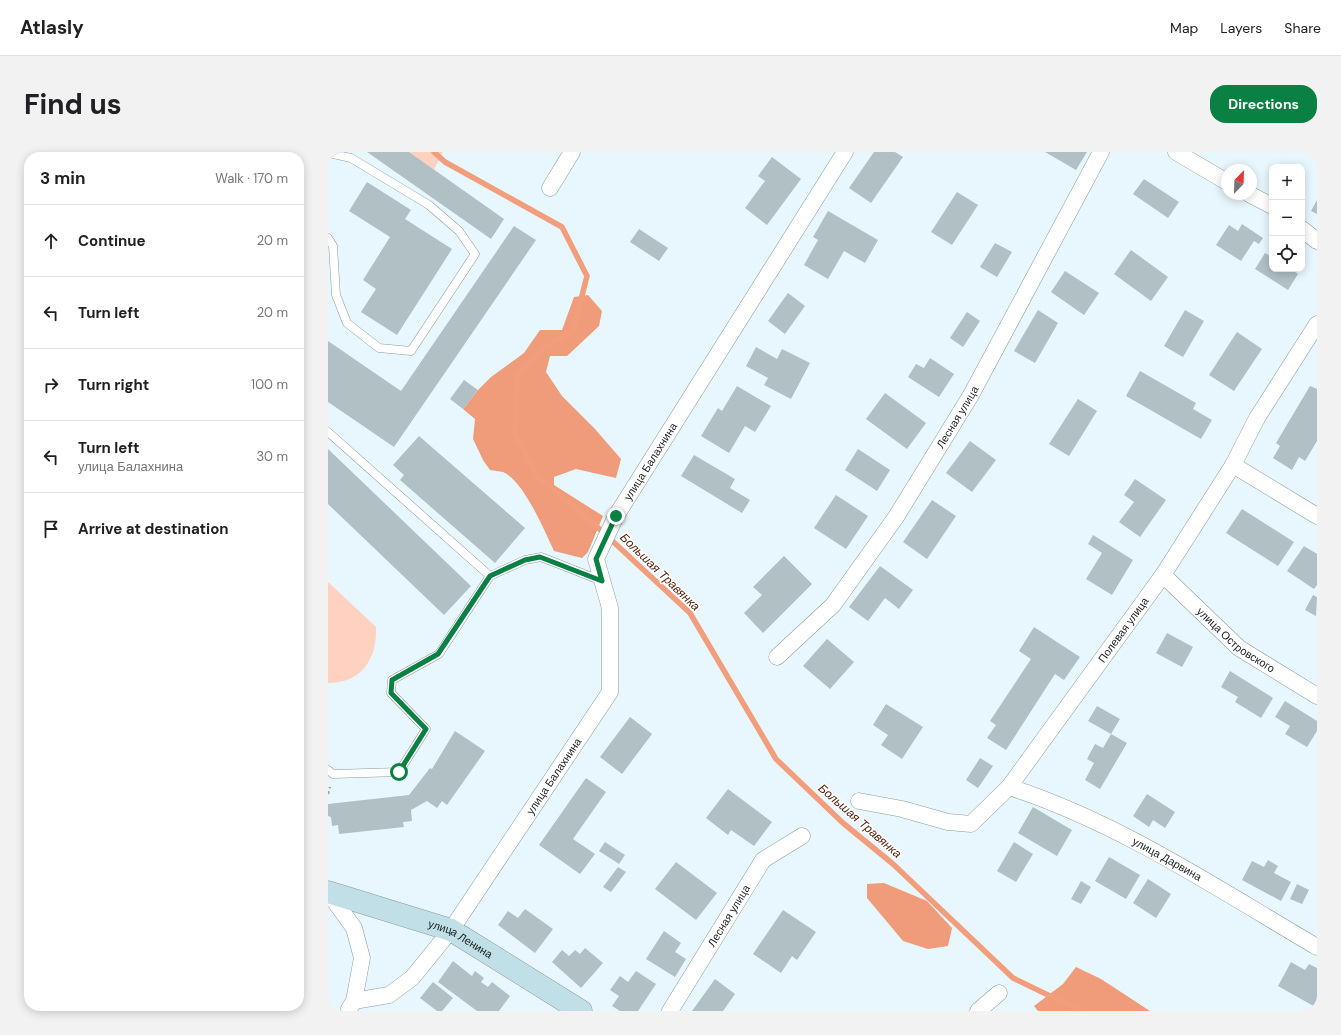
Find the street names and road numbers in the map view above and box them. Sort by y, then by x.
street label: Лесная улица [933,383,982,451]
street label: улица Балахнина [621,419,680,503]
street label: Полевая улица [1095,594,1152,665]
street label: улица Островского [1194,604,1278,675]
street label: улица Балахнина [523,734,585,817]
street label: улица Дарвина [1130,834,1205,884]
street label: Лесная улица [704,881,754,949]
street label: улица Ленина [427,916,496,962]

